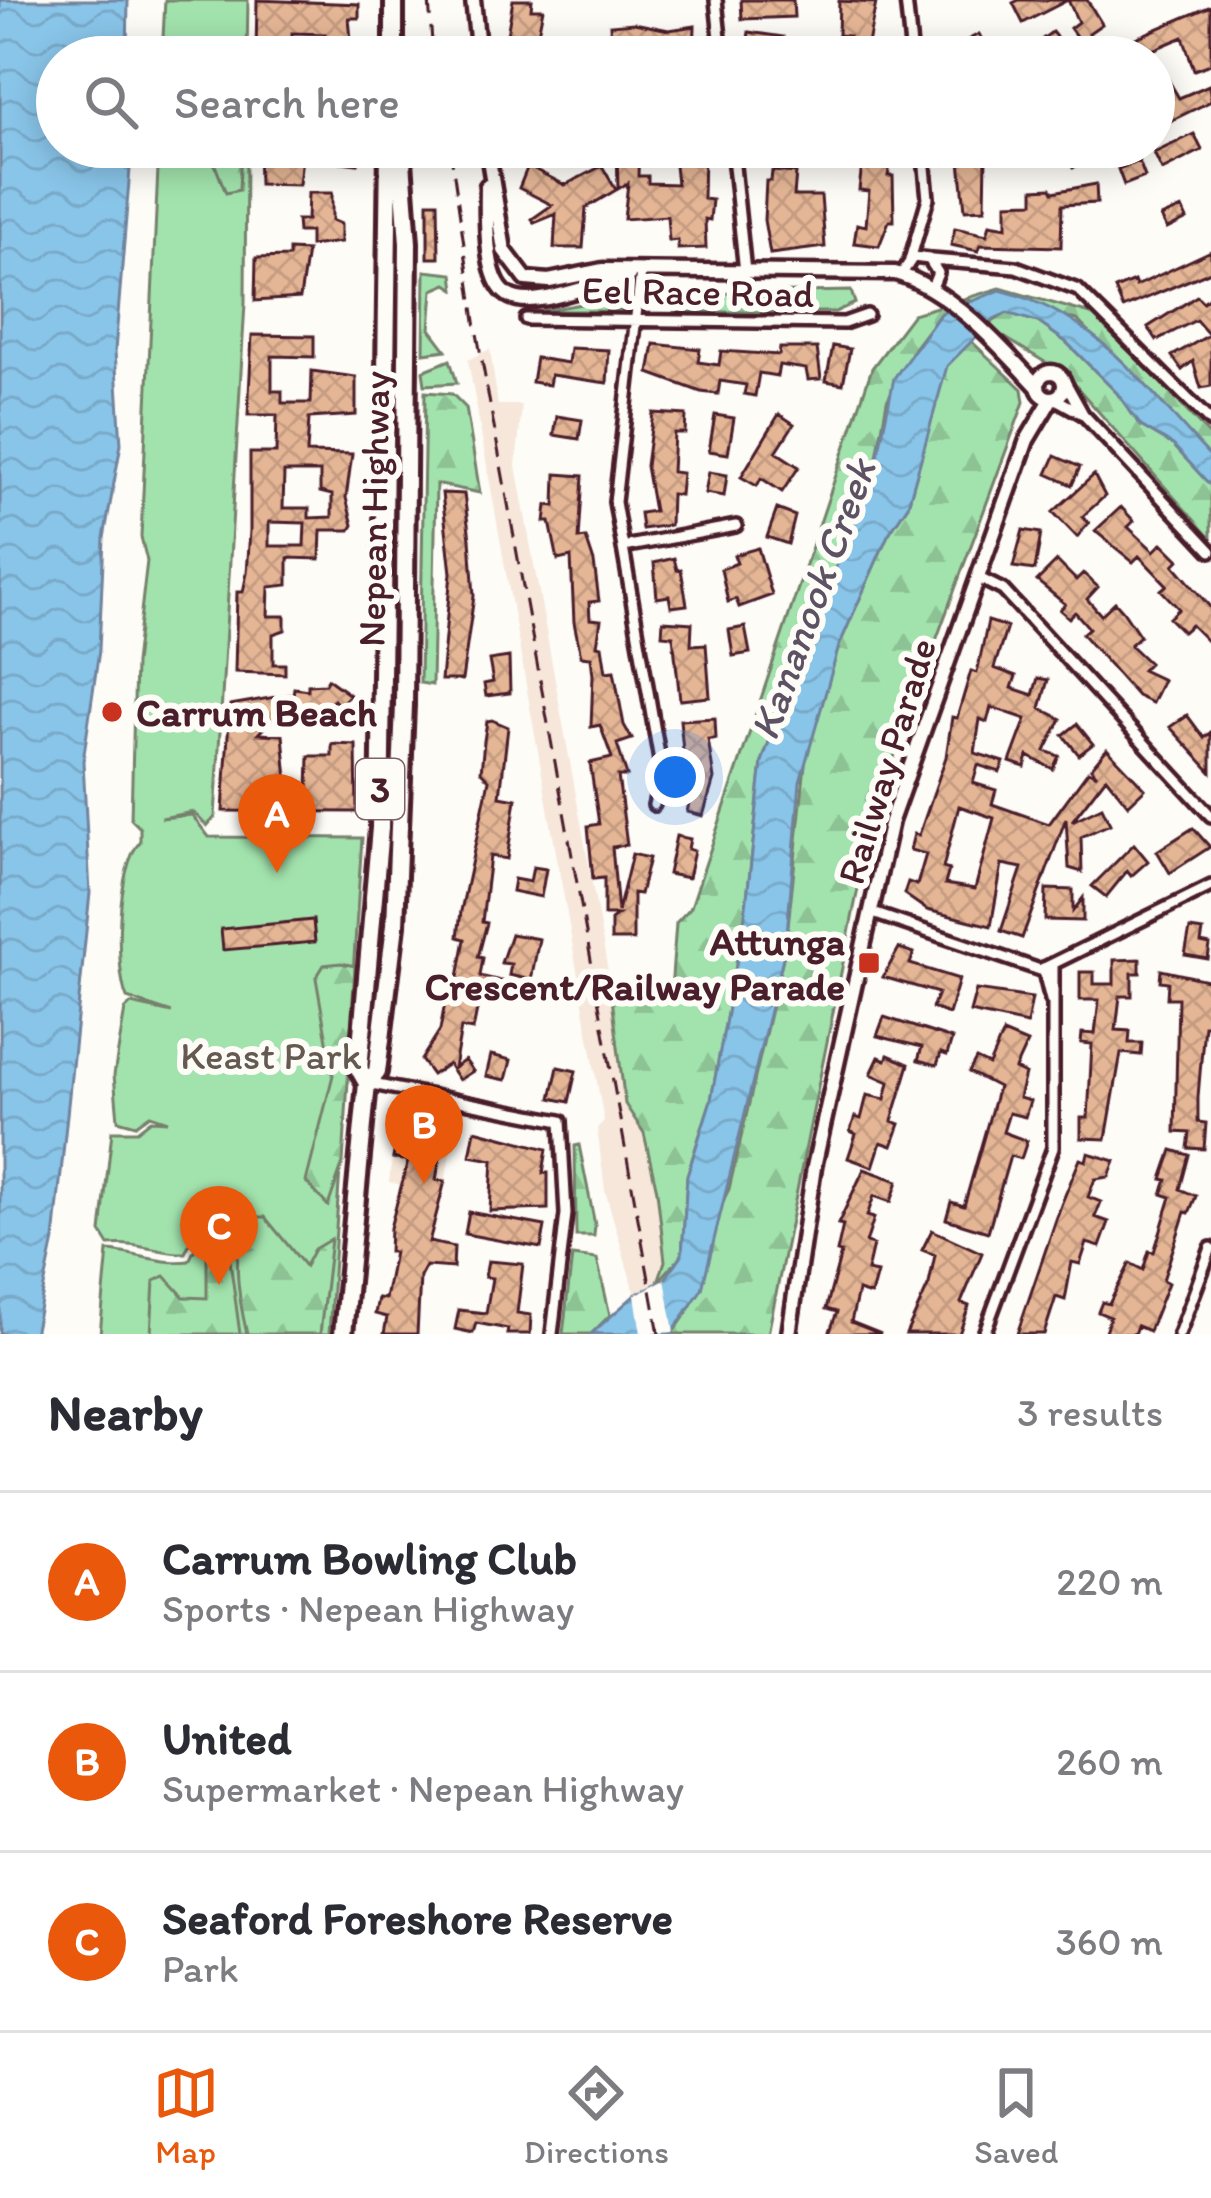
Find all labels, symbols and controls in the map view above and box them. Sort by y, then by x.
search box [36,36,1175,168]
icon: search [78,69,144,135]
text: Search here [174,75,400,129]
street label: Eel Race Road [581,266,815,317]
street label: Nepean Highway [348,371,399,647]
water label: Kananook Creek [738,450,888,746]
street label: Railway Parade [827,633,946,890]
place label: Carrum Beach [136,689,377,736]
marker: Carrum Beach [99,699,125,725]
your location [645,747,705,807]
road number: 3 [356,759,404,819]
pin: A [238,774,316,873]
place label: Attunga Crescent/Railway Parade [424,918,845,1010]
marker: Attunga Crescent/Railway Parade [856,950,882,976]
park label: Keast Park [180,1032,362,1079]
pin: B [385,1085,463,1184]
pin: C [180,1186,258,1285]
text: Nearby [48,1382,203,1443]
text: 3 results [1017,1389,1163,1436]
text: Carrum Bowling Club [162,1531,577,1585]
text: A [75,1558,99,1605]
text: 220 m [1056,1558,1163,1605]
text: Sports · Nepean Highway [162,1585,574,1632]
text: United [162,1711,291,1765]
text: B [74,1738,100,1785]
text: 260 m [1056,1738,1163,1785]
text: Supermarket · Nepean Highway [162,1765,684,1812]
text: Seaford Foreshore Reserve [162,1891,673,1945]
text: C [74,1918,100,1965]
text: 360 m [1056,1918,1163,1965]
text: Park [162,1945,239,1992]
tab: Map [153,2060,219,2171]
tab: Directions [524,2060,669,2171]
tab: Saved [974,2060,1058,2171]

